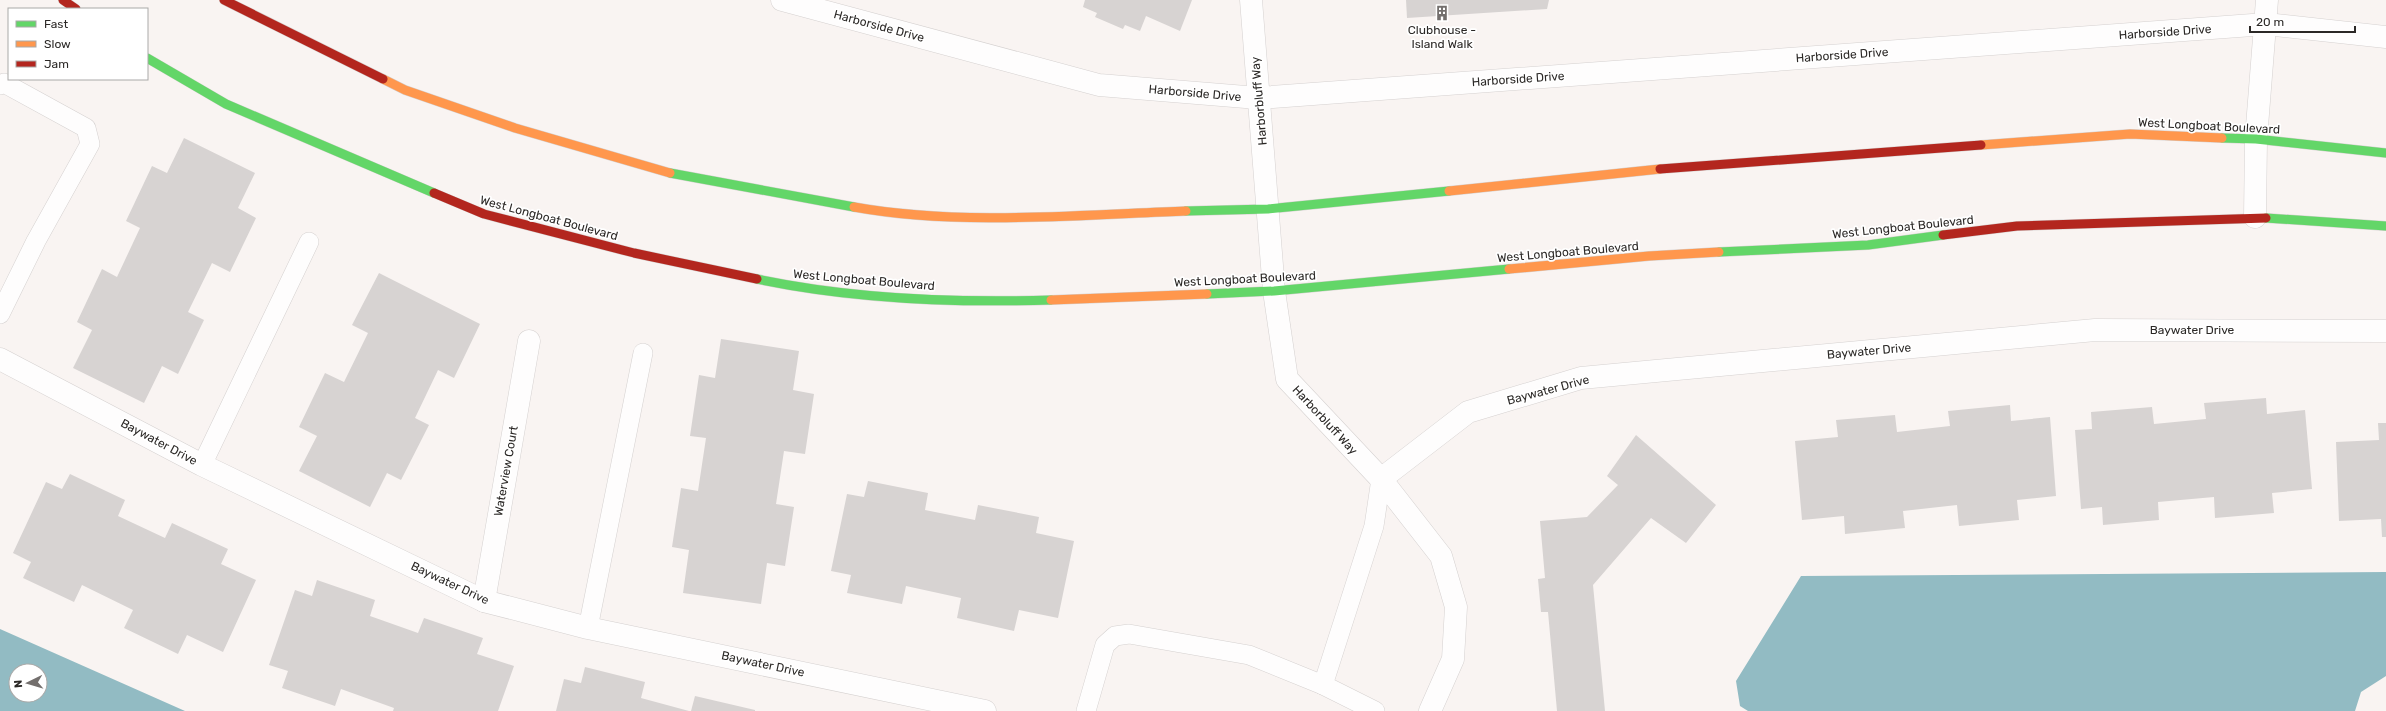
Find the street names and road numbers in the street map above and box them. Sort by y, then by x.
street label: Harborside Drive [832,7,926,45]
street label: Harborside Drive [2118,22,2212,42]
street label: Harborside Drive [1795,45,1889,65]
street label: Harborbluff Way [1248,56,1270,146]
street label: Harborside Drive [1471,69,1565,89]
street label: Harborside Drive [1148,82,1242,104]
street label: West Longboat Boulevard [2138,115,2280,137]
street label: West Longboat Boulevard [479,193,619,243]
street label: West Longboat Boulevard [1832,213,1974,241]
street label: West Longboat Boulevard [1497,239,1639,265]
street label: West Longboat Boulevard [793,267,935,293]
street label: West Longboat Boulevard [1174,268,1316,290]
street label: Baywater Drive [2150,323,2235,337]
street label: Baywater Drive [1826,340,1912,362]
street label: Baywater Drive [1505,372,1591,408]
street label: Harborbluff Way [1290,383,1361,458]
street label: Baywater Drive [118,416,200,468]
street label: Waterview Court [491,424,521,517]
street label: Baywater Drive [409,559,492,607]
street label: Baywater Drive [720,648,806,680]

